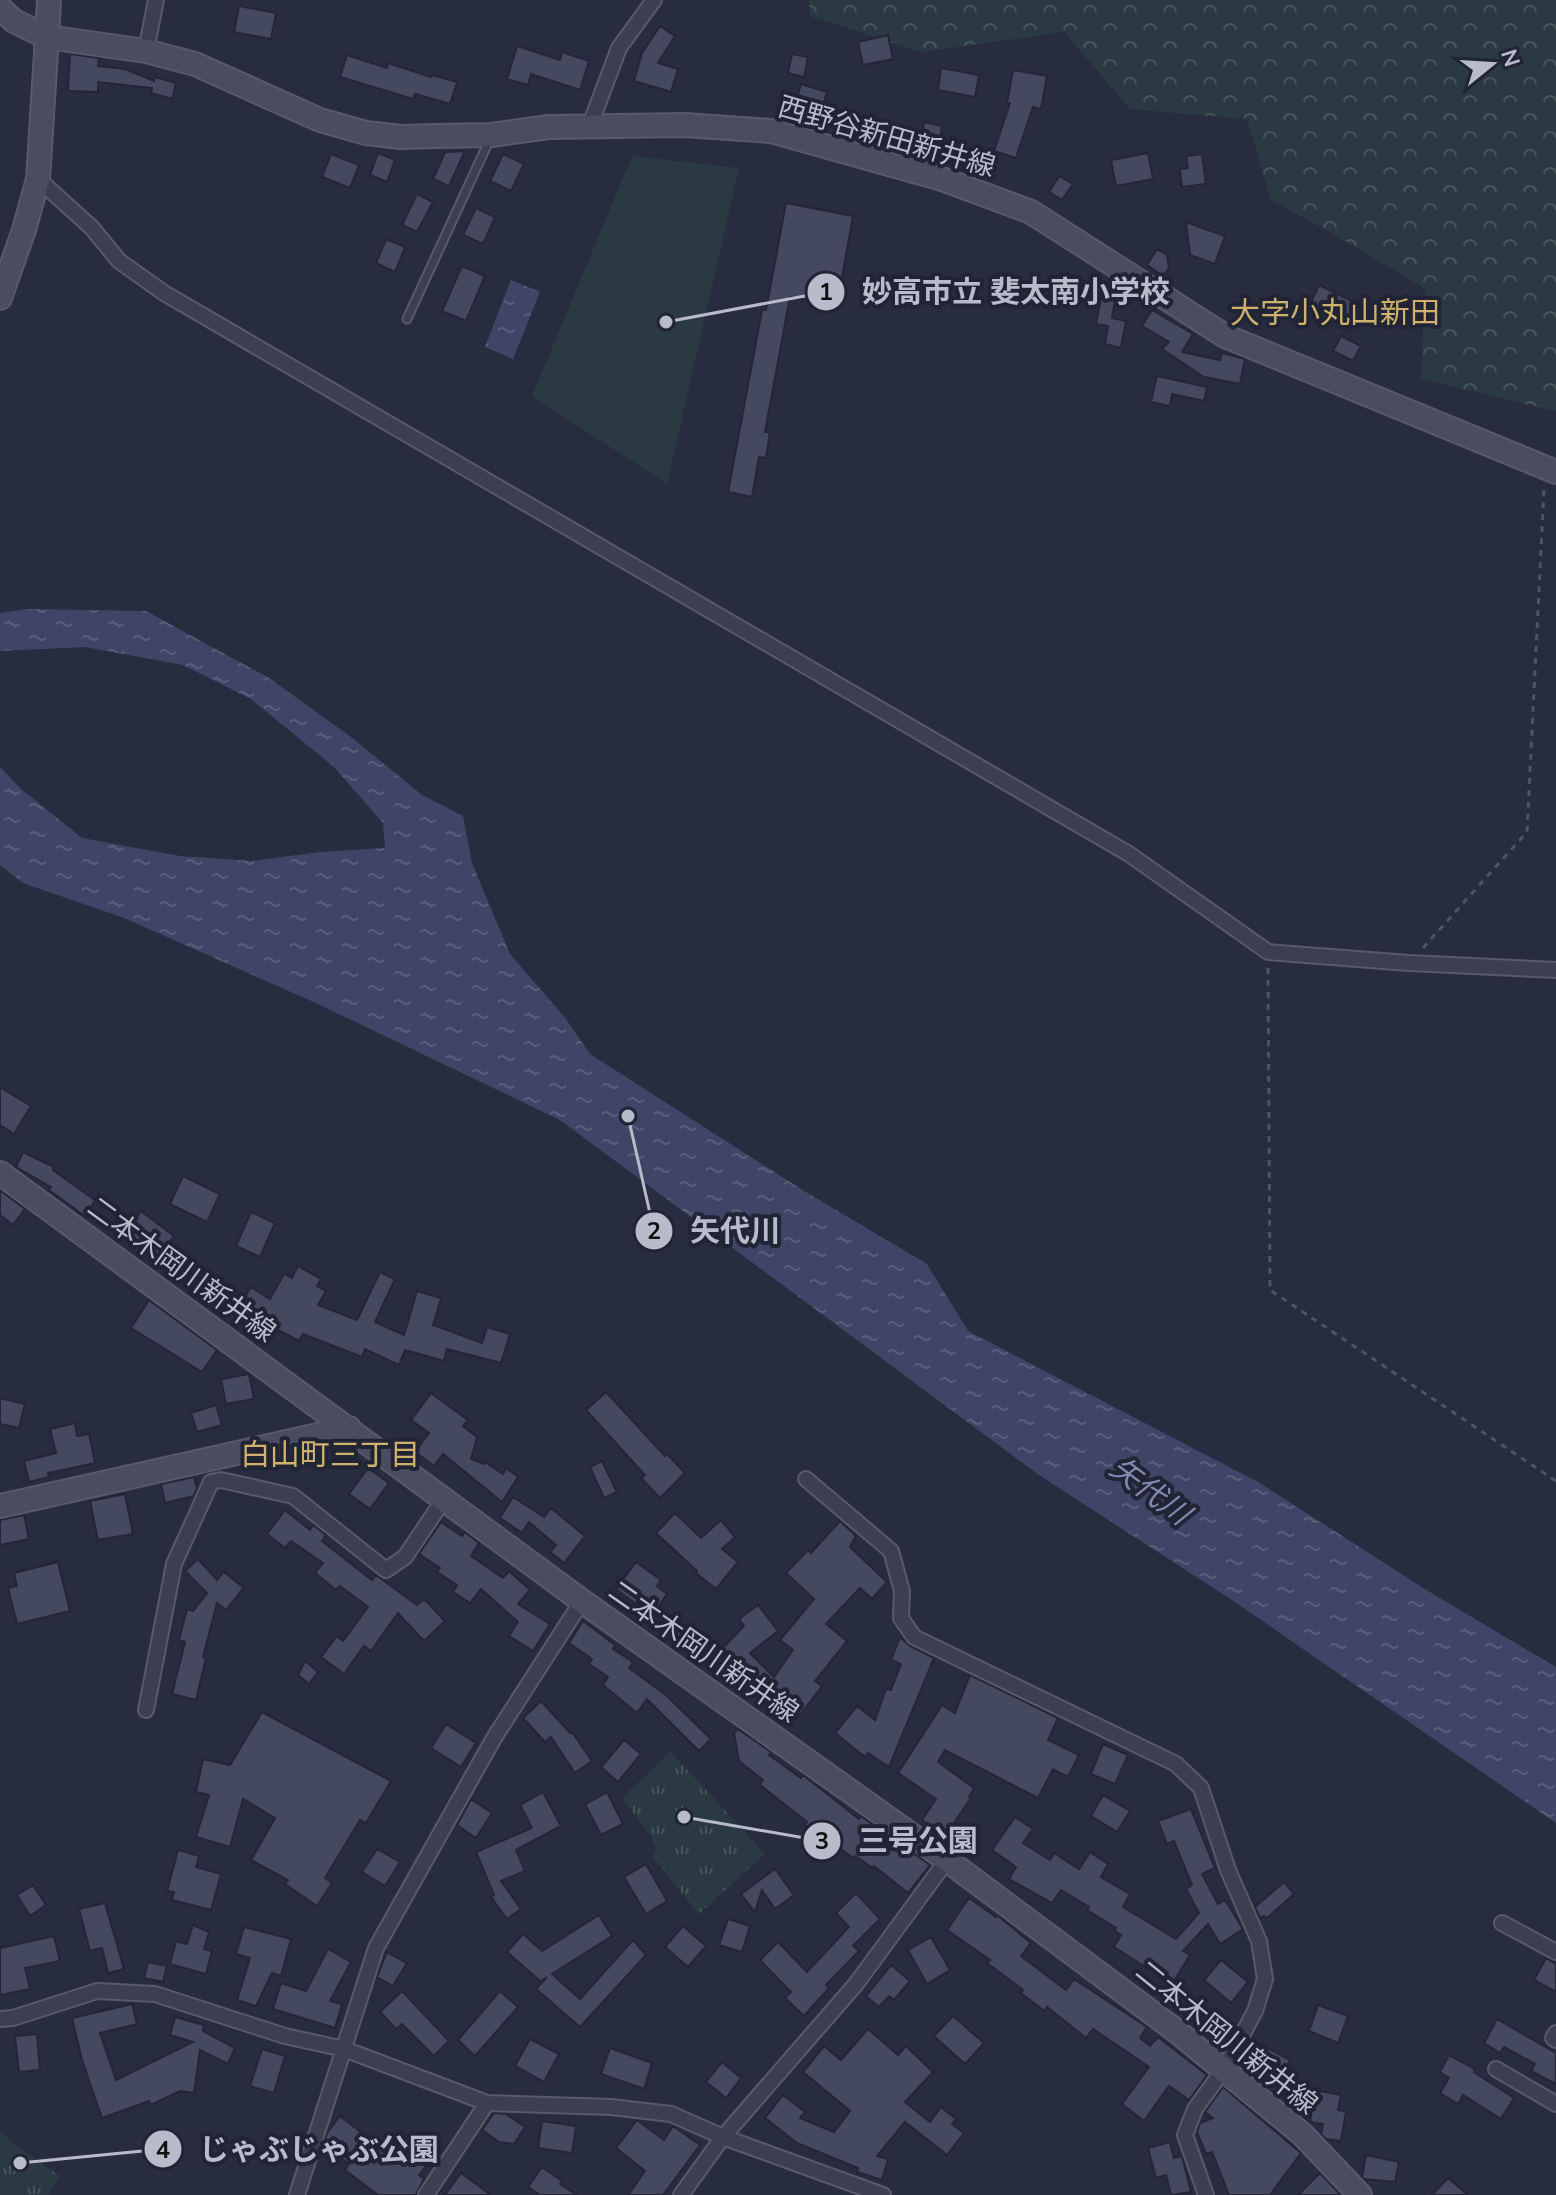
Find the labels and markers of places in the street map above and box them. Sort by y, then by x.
callout: 妙高市立 斐太南小学校 [806,265,1186,319]
callout: 矢代川 [634,1204,796,1258]
callout: 三号公園 [802,1814,994,1868]
callout: じゃぶじゃぶ公園 [143,2122,455,2176]

